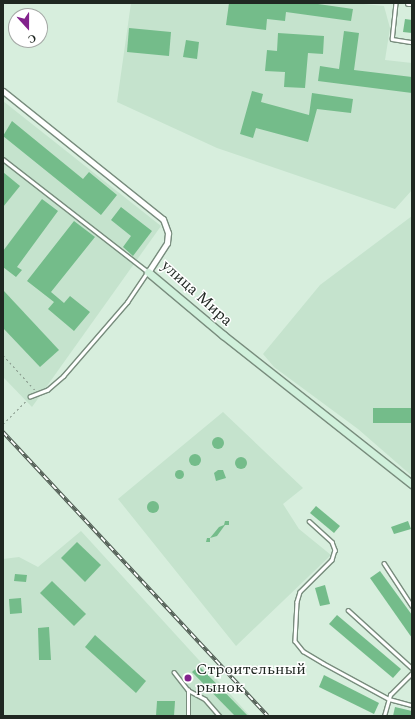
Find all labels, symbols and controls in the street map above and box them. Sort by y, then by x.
north arrow [8,8,48,48]
text: С [25,29,39,48]
street label: улица Мира [157,256,237,330]
place label: Строительный рынок [196,659,306,697]
marker: Строительный рынок [183,673,193,683]

